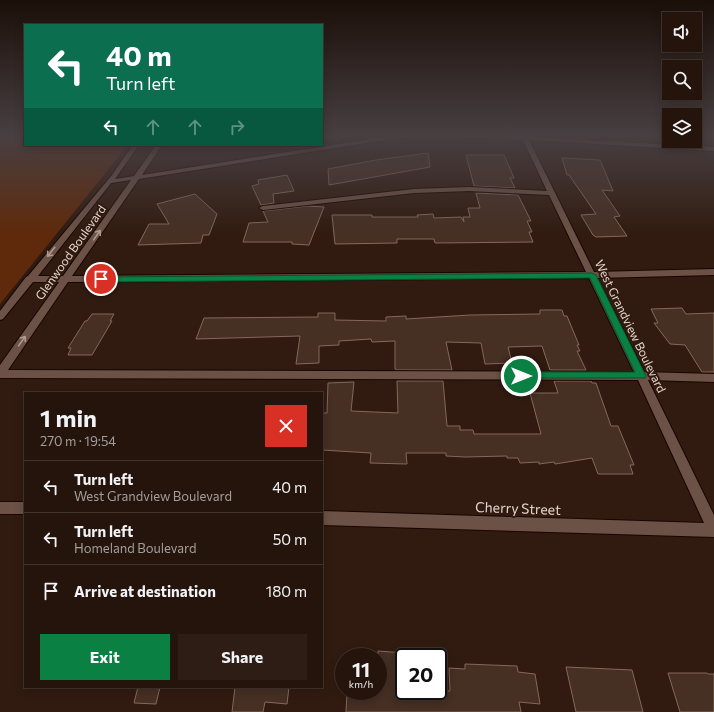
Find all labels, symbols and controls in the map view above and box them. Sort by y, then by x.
map controls [662,12,702,148]
button: sound [662,12,702,52]
text: 40 m [106,38,172,72]
icon: left [40,40,92,92]
button: search [662,60,702,100]
text: Turn left [106,72,175,94]
button: layers [662,108,702,148]
icon: left [100,116,122,138]
icon: ahead [142,116,164,138]
icon: ahead [184,116,206,138]
icon: right [226,116,248,138]
street label: Glenwood Boulevard [32,202,108,302]
one-way arrow [93,229,101,240]
one-way arrow [47,247,55,258]
street label: West Grandview Boulevard [593,257,669,395]
pin [84,262,118,296]
icon: arrive [90,268,112,290]
one-way arrow [18,336,27,347]
position arrow [500,355,542,397]
text: 1 min [40,403,97,432]
button: close [265,405,307,447]
text: 270 m · 19:54 [40,433,116,449]
text: Turn left [74,470,133,488]
icon: left [40,476,62,498]
text: 40 m [272,478,307,496]
text: West Grandview Boulevard [74,488,232,504]
street label: Cherry Street [475,498,561,518]
text: Turn left [74,522,133,540]
icon: left [40,528,62,550]
text: 50 m [273,530,307,548]
text: Homeland Boulevard [74,540,197,556]
icon: arrive [40,580,62,602]
text: Arrive at destination [74,582,216,600]
text: 180 m [266,582,307,600]
button: Exit [40,634,170,680]
button: Share [178,634,307,680]
speed limit sign: 20 [395,648,447,700]
text: 11 [352,657,370,681]
text: km/h [349,678,373,690]

